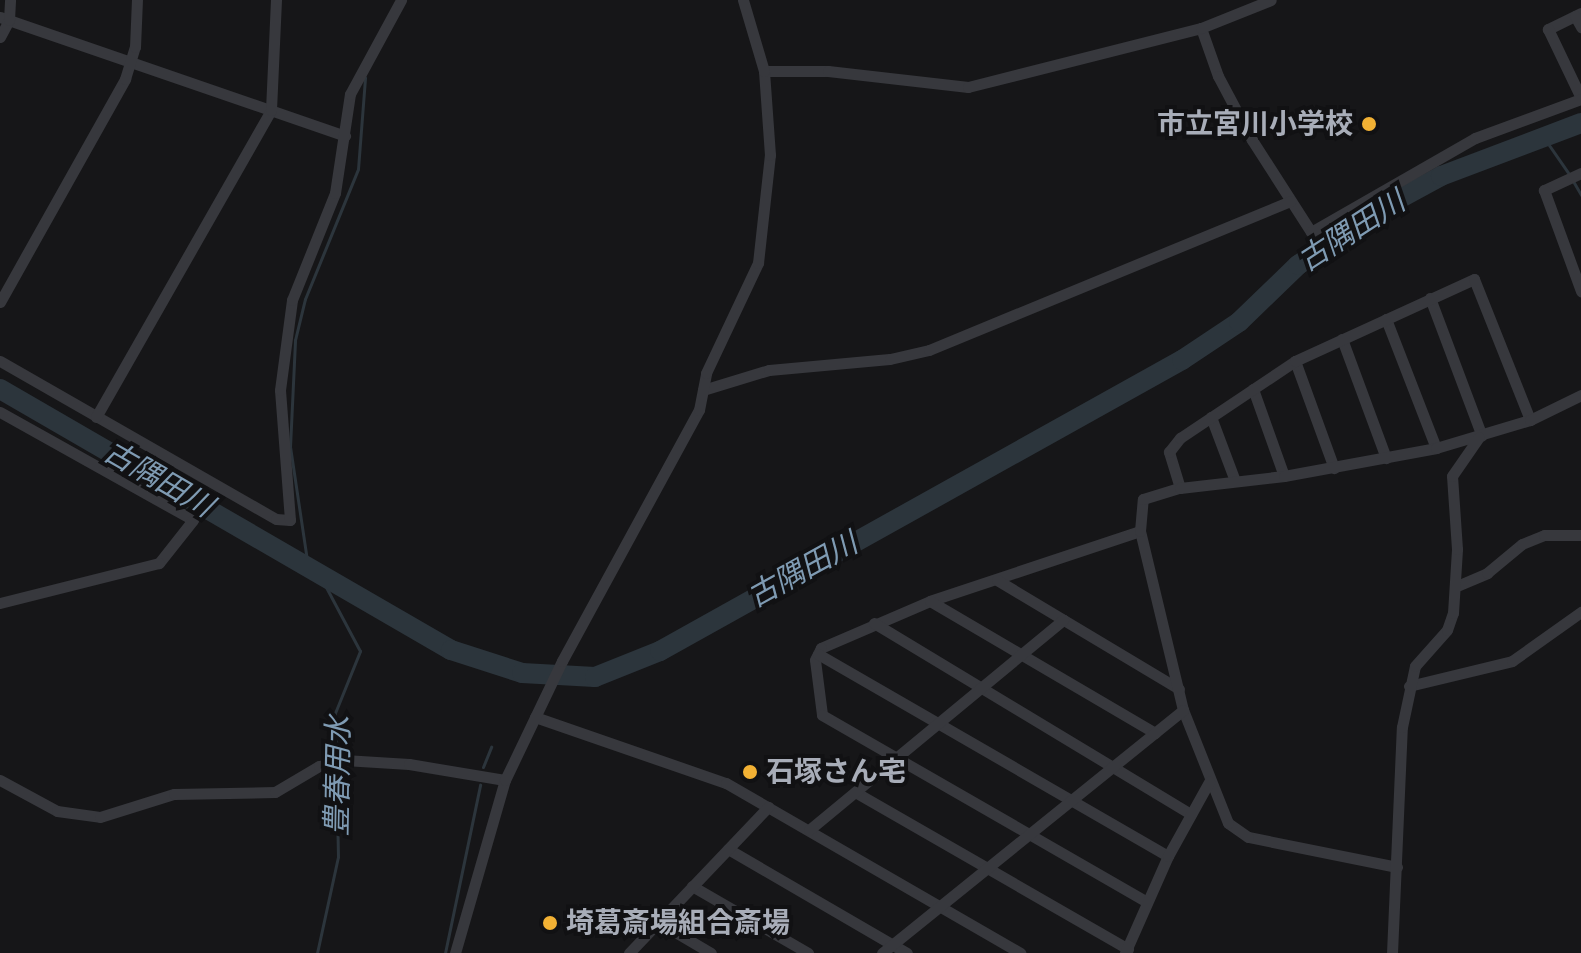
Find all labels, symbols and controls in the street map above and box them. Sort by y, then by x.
place label: 市立宮川小学校 [1157,107,1353,141]
marker: 市立宮川小学校 [1360,115,1378,133]
water label: 古隅田川 [1292,184,1412,280]
water label: 古隅田川 [97,434,219,526]
water label: 古隅田川 [742,526,864,616]
water label: 豊春用水 [320,716,358,836]
place label: 石塚さん宅 [766,755,906,789]
marker: 石塚さん宅 [741,763,759,781]
place label: 埼葛斎場組合斎場 [566,906,790,940]
marker: 埼葛斎場組合斎場 [541,914,559,932]

